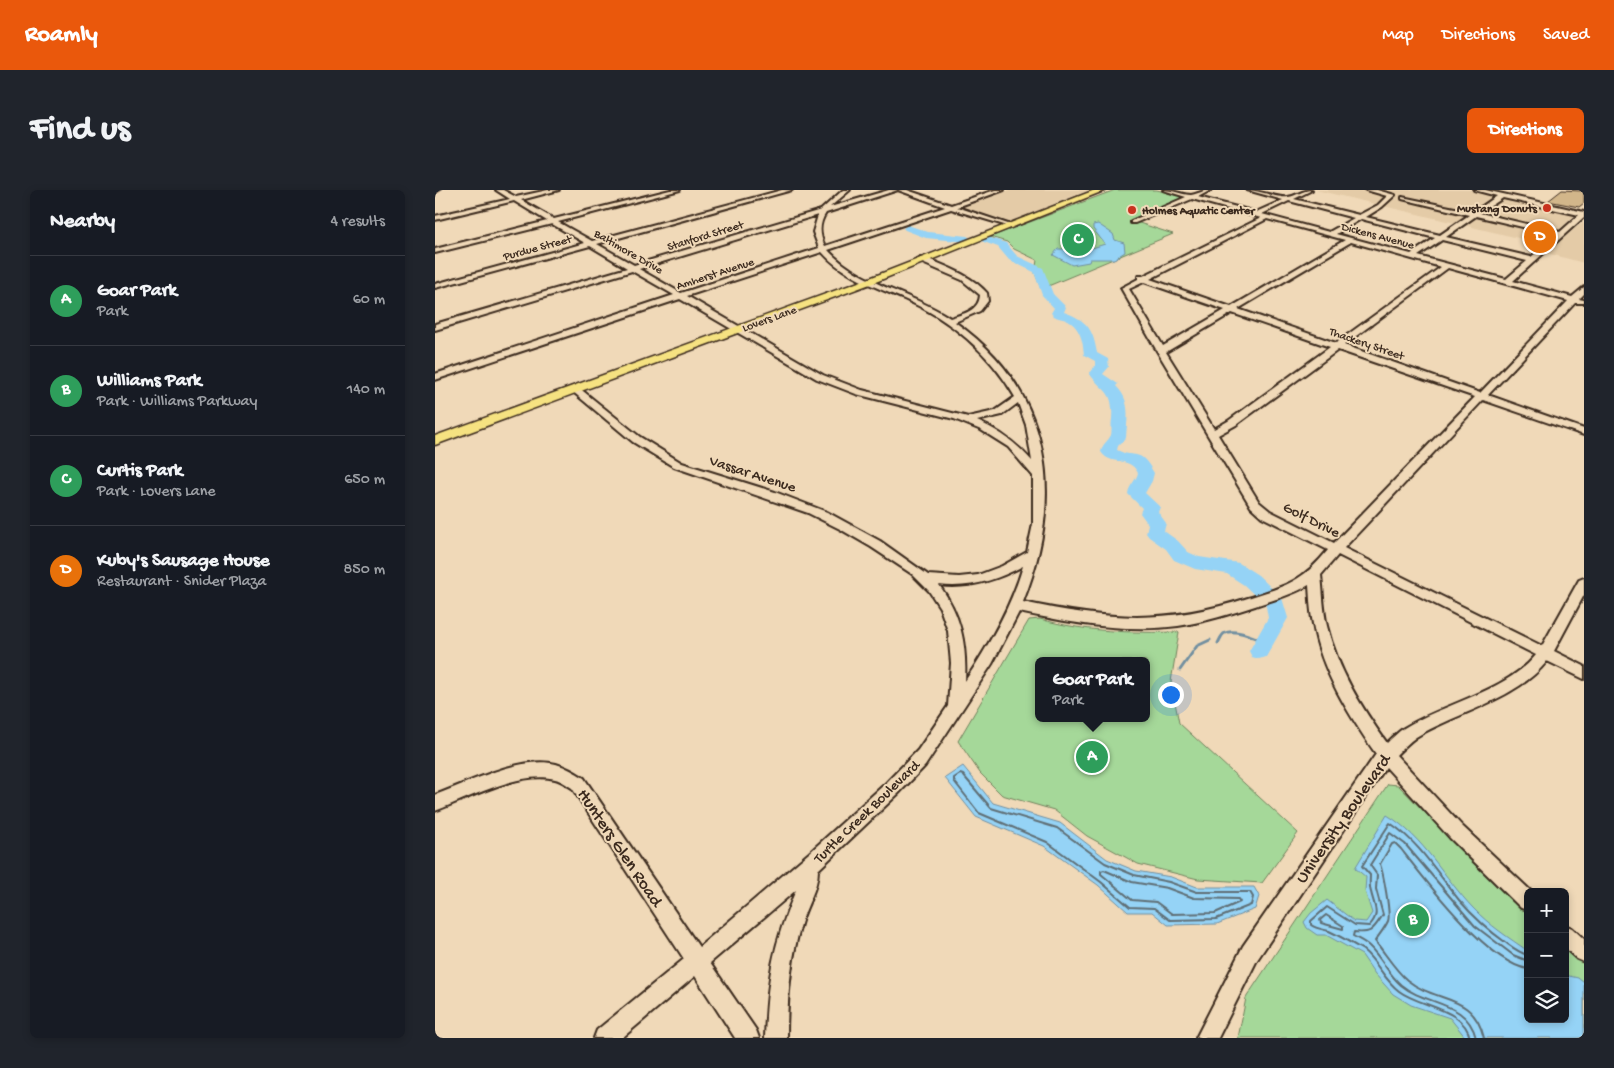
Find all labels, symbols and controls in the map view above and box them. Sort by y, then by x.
text: Roamly [25,21,98,50]
text: Map [1382,25,1414,46]
text: Directions [1442,25,1515,46]
text: Saved [1543,25,1589,46]
button: Directions [1467,108,1584,153]
text: Find us [30,110,130,151]
marker: Mustang Donuts [1541,202,1553,214]
place label: Mustang Donuts [1457,203,1538,217]
marker: Holmes Aquatic Center [1126,204,1138,216]
place label: Holmes Aquatic Center [1142,205,1256,219]
text: Nearby [50,210,115,235]
text: 4 results [330,213,385,232]
street label: Stanford Street [666,218,746,255]
pin: D [1524,218,1556,256]
street label: Dickens Avenue [1338,220,1416,254]
pin: C [1062,221,1094,259]
street label: Baltimore Drive [590,227,666,278]
street label: Purdue Street [501,233,574,265]
street label: Amherst Avenue [675,256,757,294]
text: Goar Park [97,280,177,303]
text: A [61,291,71,310]
text: 60 m [353,291,385,310]
text: Park [97,303,128,322]
street label: Lovers Lane [741,303,799,336]
street label: Thackery Street [1326,325,1407,365]
text: Williams Park [97,370,202,393]
text: B [62,381,70,400]
text: 140 m [347,381,385,400]
text: Park · Williams Parkway [97,393,257,412]
street label: Vassar Avenue [706,452,798,497]
text: Curtis Park [97,460,183,483]
text: C [62,471,70,490]
text: 650 m [344,471,385,490]
text: Park · Lovers Lane [97,483,216,502]
street label: Golf Drive [1280,499,1343,543]
text: Kuby's Sausage House [97,550,269,573]
text: D [61,561,71,580]
text: 850 m [344,561,385,580]
text: Restaurant · Snider Plaza [97,573,266,592]
popup [1035,657,1150,722]
text: Goar Park [1053,669,1132,692]
your location [1158,682,1184,708]
text: Park [1053,692,1083,711]
pin: A [1076,738,1108,776]
street label: University Boulevard [1292,750,1397,888]
street label: Turtle Creek Boulevard [810,756,925,868]
street label: Hunters Glen Road [572,785,667,913]
map controls [1524,888,1569,1023]
button: + [1524,888,1569,933]
pin: B [1397,901,1429,939]
button: − [1524,933,1569,978]
button: layers [1524,978,1569,1023]

